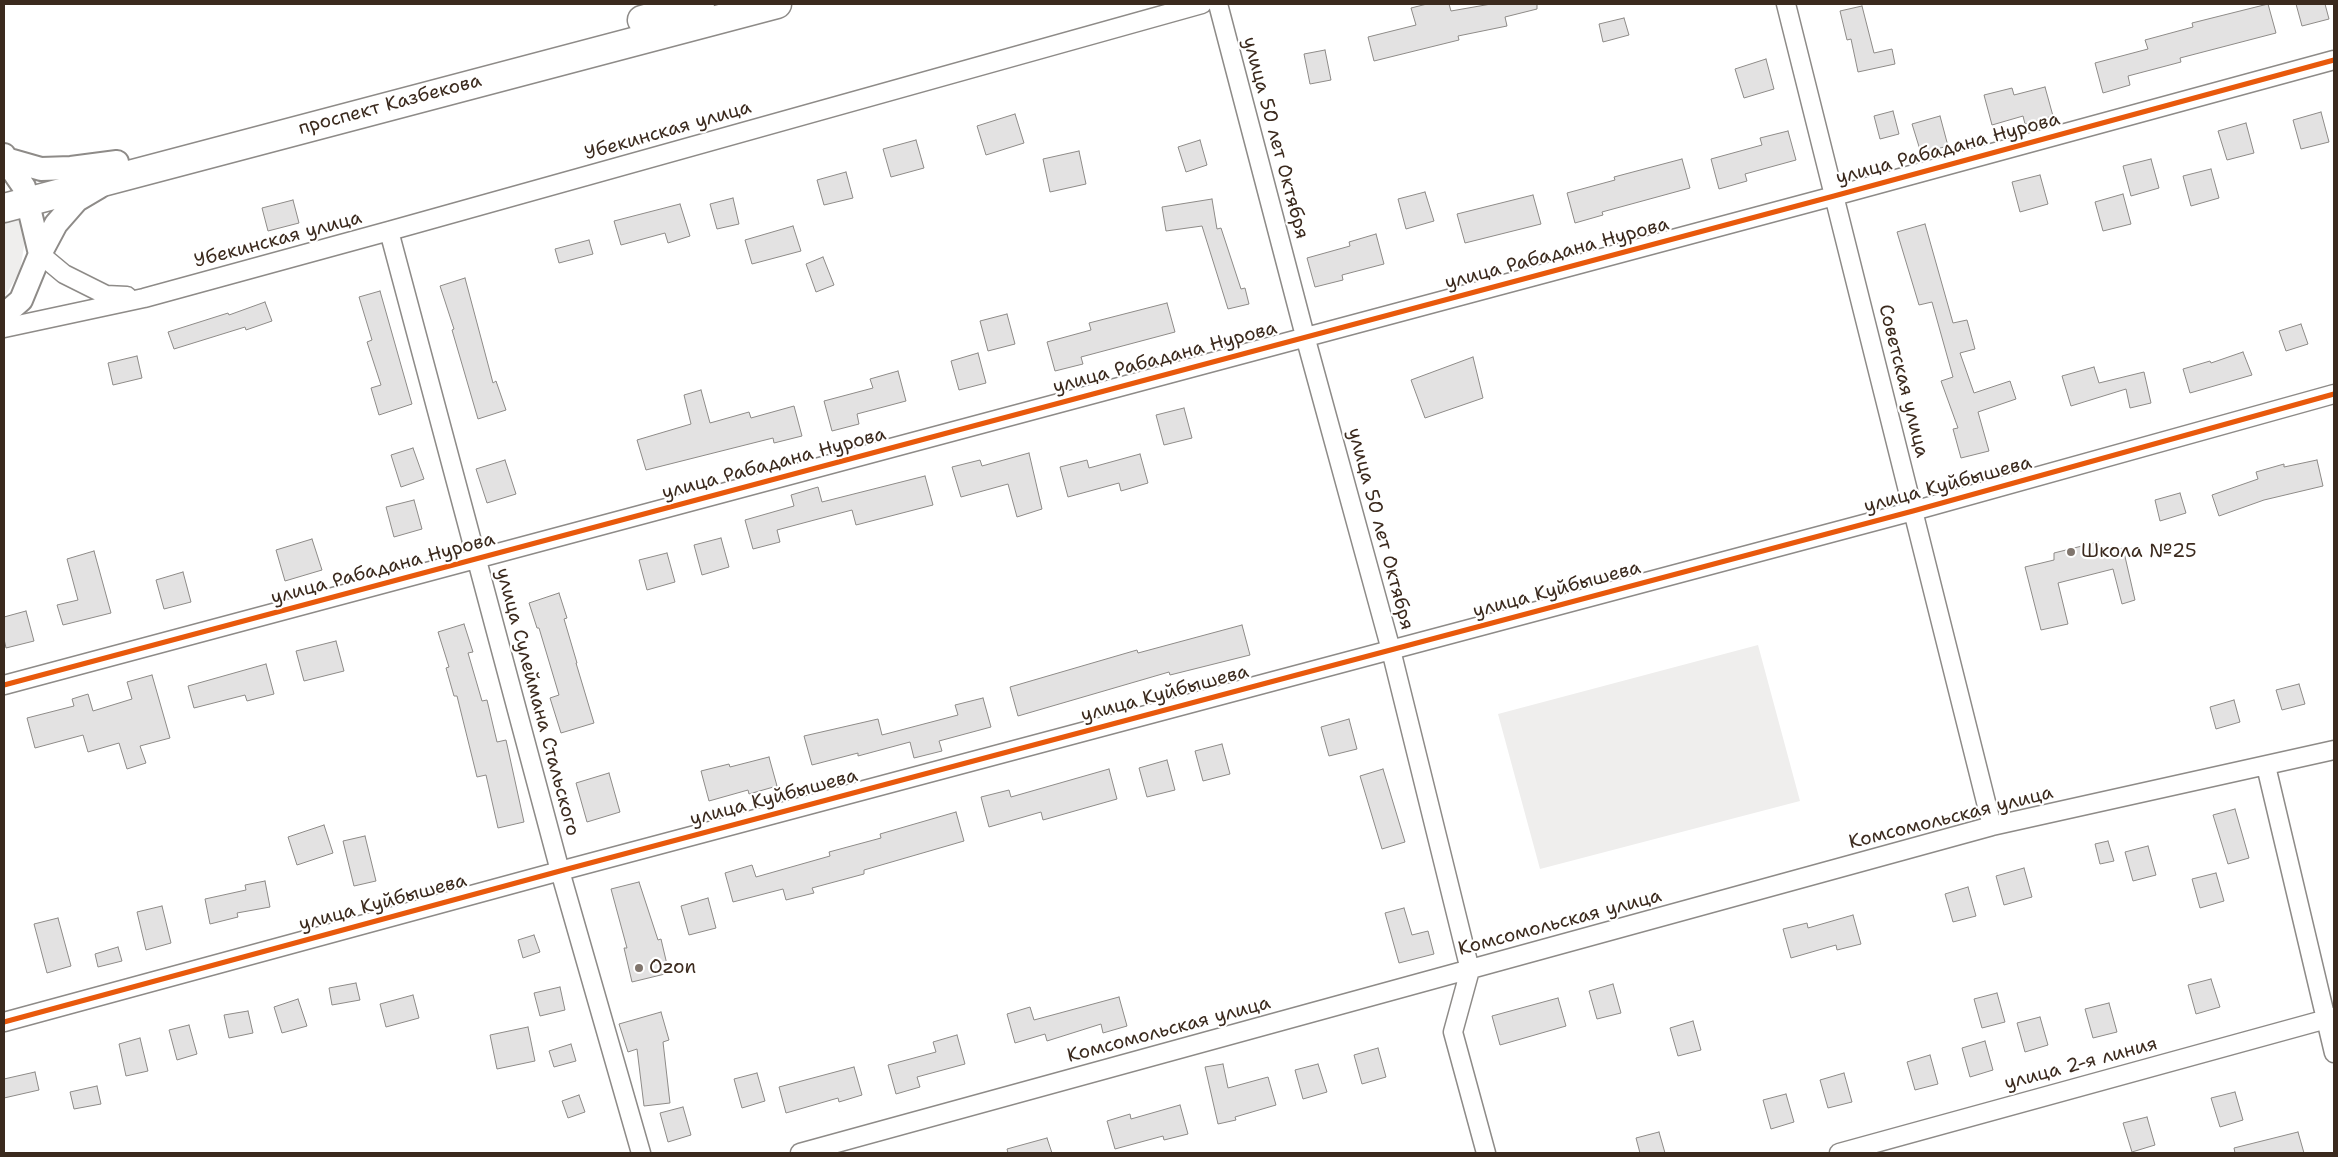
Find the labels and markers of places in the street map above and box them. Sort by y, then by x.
place label: Школа №25 [2081,541,2197,563]
marker: Школа №25 [2065,546,2077,558]
place label: Ozon [649,957,696,979]
marker: Ozon [633,962,645,974]

